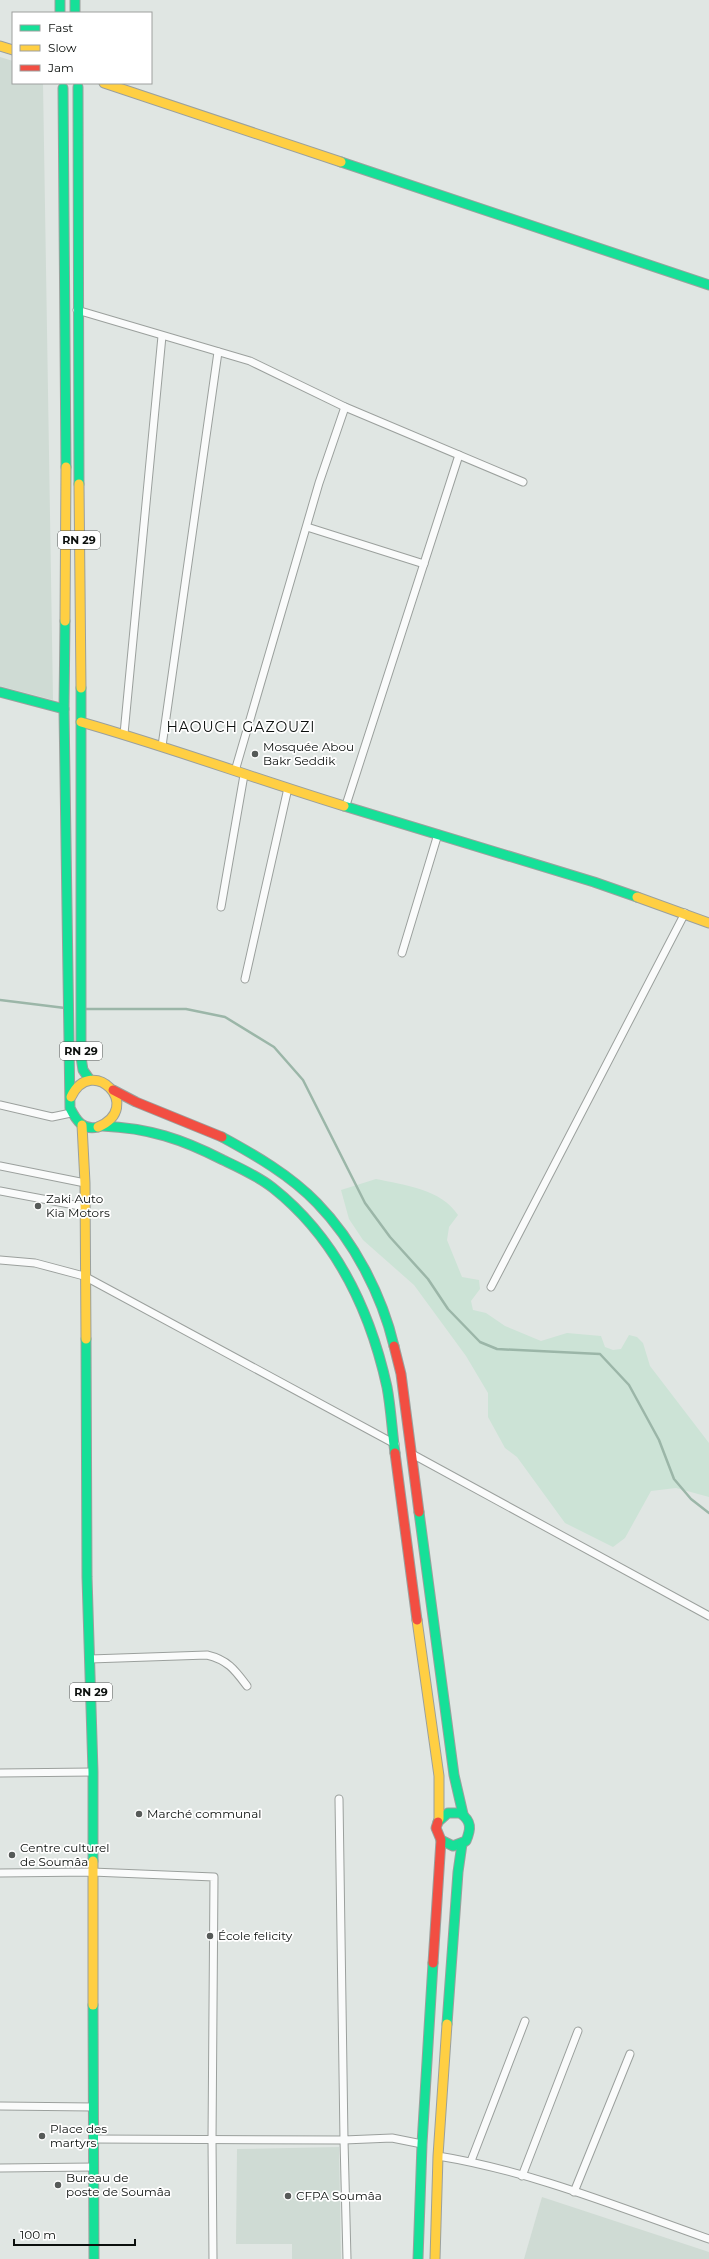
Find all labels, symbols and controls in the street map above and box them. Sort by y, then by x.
legend [12,12,152,84]
text: Fast [48,20,73,35]
text: Slow [48,40,77,55]
text: Jam [47,60,74,75]
road number: RN 29 [58,531,100,549]
district label: HAOUCH GAZOUZI [166,718,316,736]
place label: Mosquée Abou Bakr Seddik [263,739,354,768]
marker: Mosquée Abou Bakr Seddik [250,749,260,759]
road number: RN 29 [60,1042,102,1060]
place label: Zaki Auto Kia Motors [46,1191,110,1220]
marker: Zaki Auto Kia Motors [33,1201,43,1211]
road number: RN 29 [70,1683,112,1701]
place label: Marché communal [147,1806,262,1821]
marker: Marché communal [134,1809,144,1819]
place label: Centre culturel de Soumâa [20,1840,110,1869]
marker: Centre culturel de Soumâa [7,1850,17,1860]
place label: École felicity [218,1928,293,1943]
marker: École felicity [205,1931,215,1941]
place label: Place des martyrs [50,2121,107,2150]
marker: Place des martyrs [37,2131,47,2141]
place label: Bureau de poste de Soumâa [66,2170,171,2199]
marker: Bureau de poste de Soumâa [53,2180,63,2190]
place label: CFPA Soumâa [296,2188,382,2203]
marker: CFPA Soumâa [283,2191,293,2201]
scale bar [14,2221,135,2247]
text: 100 m [20,2227,56,2242]

